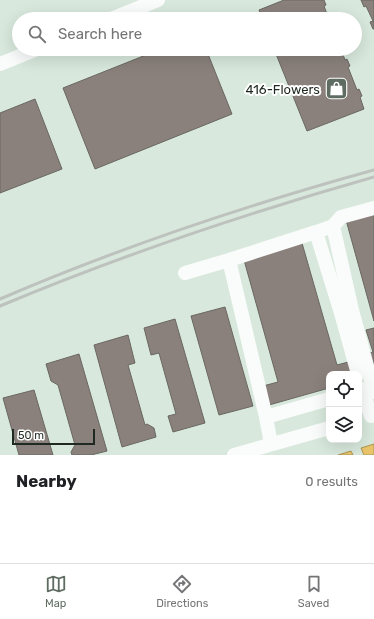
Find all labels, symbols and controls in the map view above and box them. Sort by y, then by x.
search box [12,12,362,56]
icon: search [26,23,48,45]
text: Search here [58,25,142,43]
shop icon: 416-Flowers [323,76,349,102]
place label: 416-Flowers [245,82,320,97]
map controls [326,371,362,443]
button: locate [326,371,362,407]
button: layers [326,407,362,443]
scale bar [12,427,95,446]
text: 50 m [18,429,44,442]
text: Nearby [16,471,77,491]
text: 0 results [305,474,358,489]
tab: Map [45,573,67,610]
tab: Directions [156,573,208,610]
tab: Saved [298,573,329,610]

